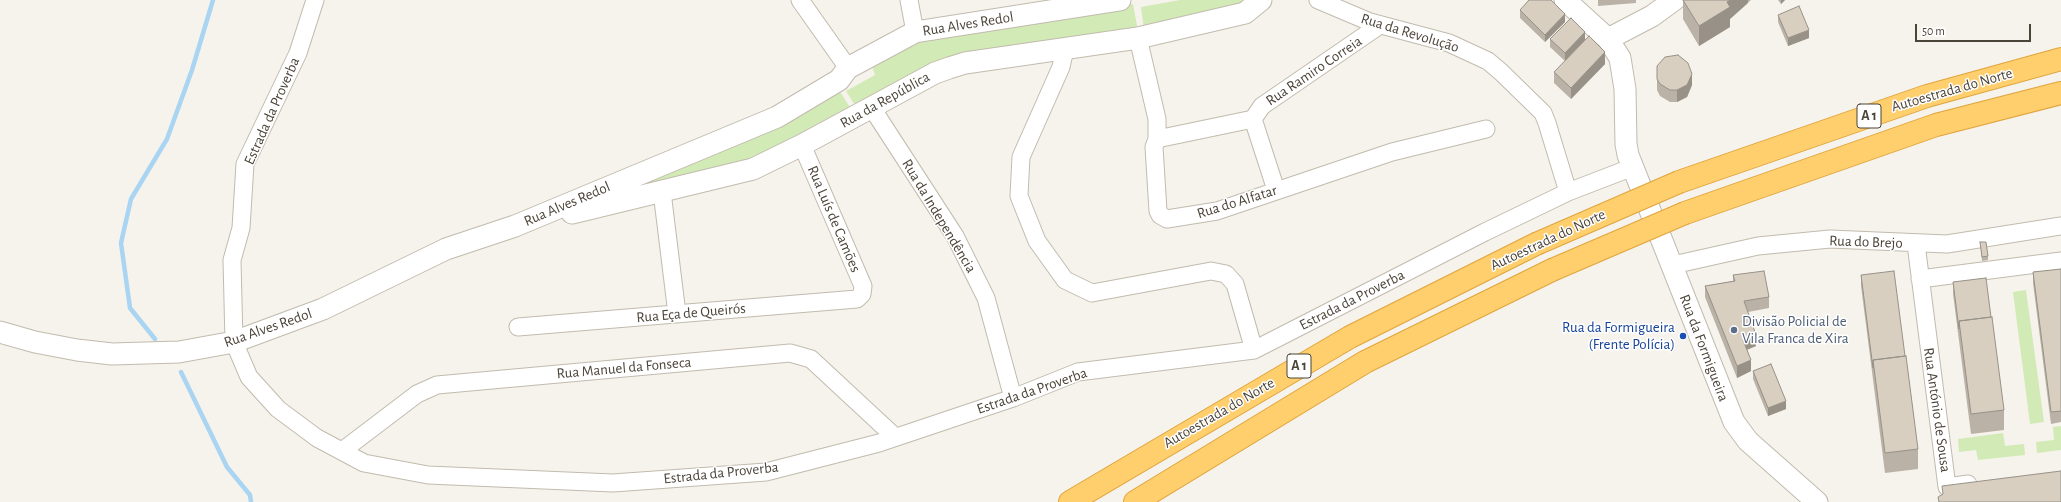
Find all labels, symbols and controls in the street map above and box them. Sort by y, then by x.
street label: Rua Alves Redol [921,8,1015,40]
street label: Rua da Revolução [1359,10,1461,56]
scale bar [1917,16,2033,42]
text: 50 m [1922,25,1945,37]
street label: Rua Ramiro Correia [1263,32,1365,110]
street label: Estrada da Proverba [240,55,304,167]
street label: Autoestrada do Norte [1889,64,2015,116]
street label: Rua da República [837,68,933,132]
road number: A 1 [1857,104,1881,128]
street label: Rua da Independência [898,156,980,276]
street label: Rua Luís de Camões [803,163,865,275]
street label: Rua Alves Redol [521,178,613,230]
street label: Rua do Alfatar [1195,181,1279,223]
street label: Autoestrada do Norte [1488,205,1608,275]
street label: Rua do Brejo [1829,232,1903,252]
street label: Estrada da Proverba [1296,266,1408,334]
street label: Rua da Formigueira [1675,292,1733,404]
street label: Rua Eça de Queirós [636,299,746,327]
street label: Rua Alves Redol [222,305,314,351]
place label: Divisão Policial de Vila Franca de Xira [1742,312,1849,347]
place label: Rua da Formigueira (Frente Polícia) [1562,318,1675,353]
marker: Divisão Policial de Vila Franca de Xira [1729,325,1739,335]
marker: Rua da Formigueira (Frente Polícia) [1678,331,1688,341]
street label: Rua António de Sousa [1919,346,1955,474]
street label: Rua Manuel da Fonseca [556,353,692,383]
road number: A 1 [1287,354,1311,378]
street label: Estrada da Proverba [974,364,1090,418]
street label: Autoestrada do Norte [1160,374,1278,452]
street label: Estrada da Proverba [663,458,779,488]

